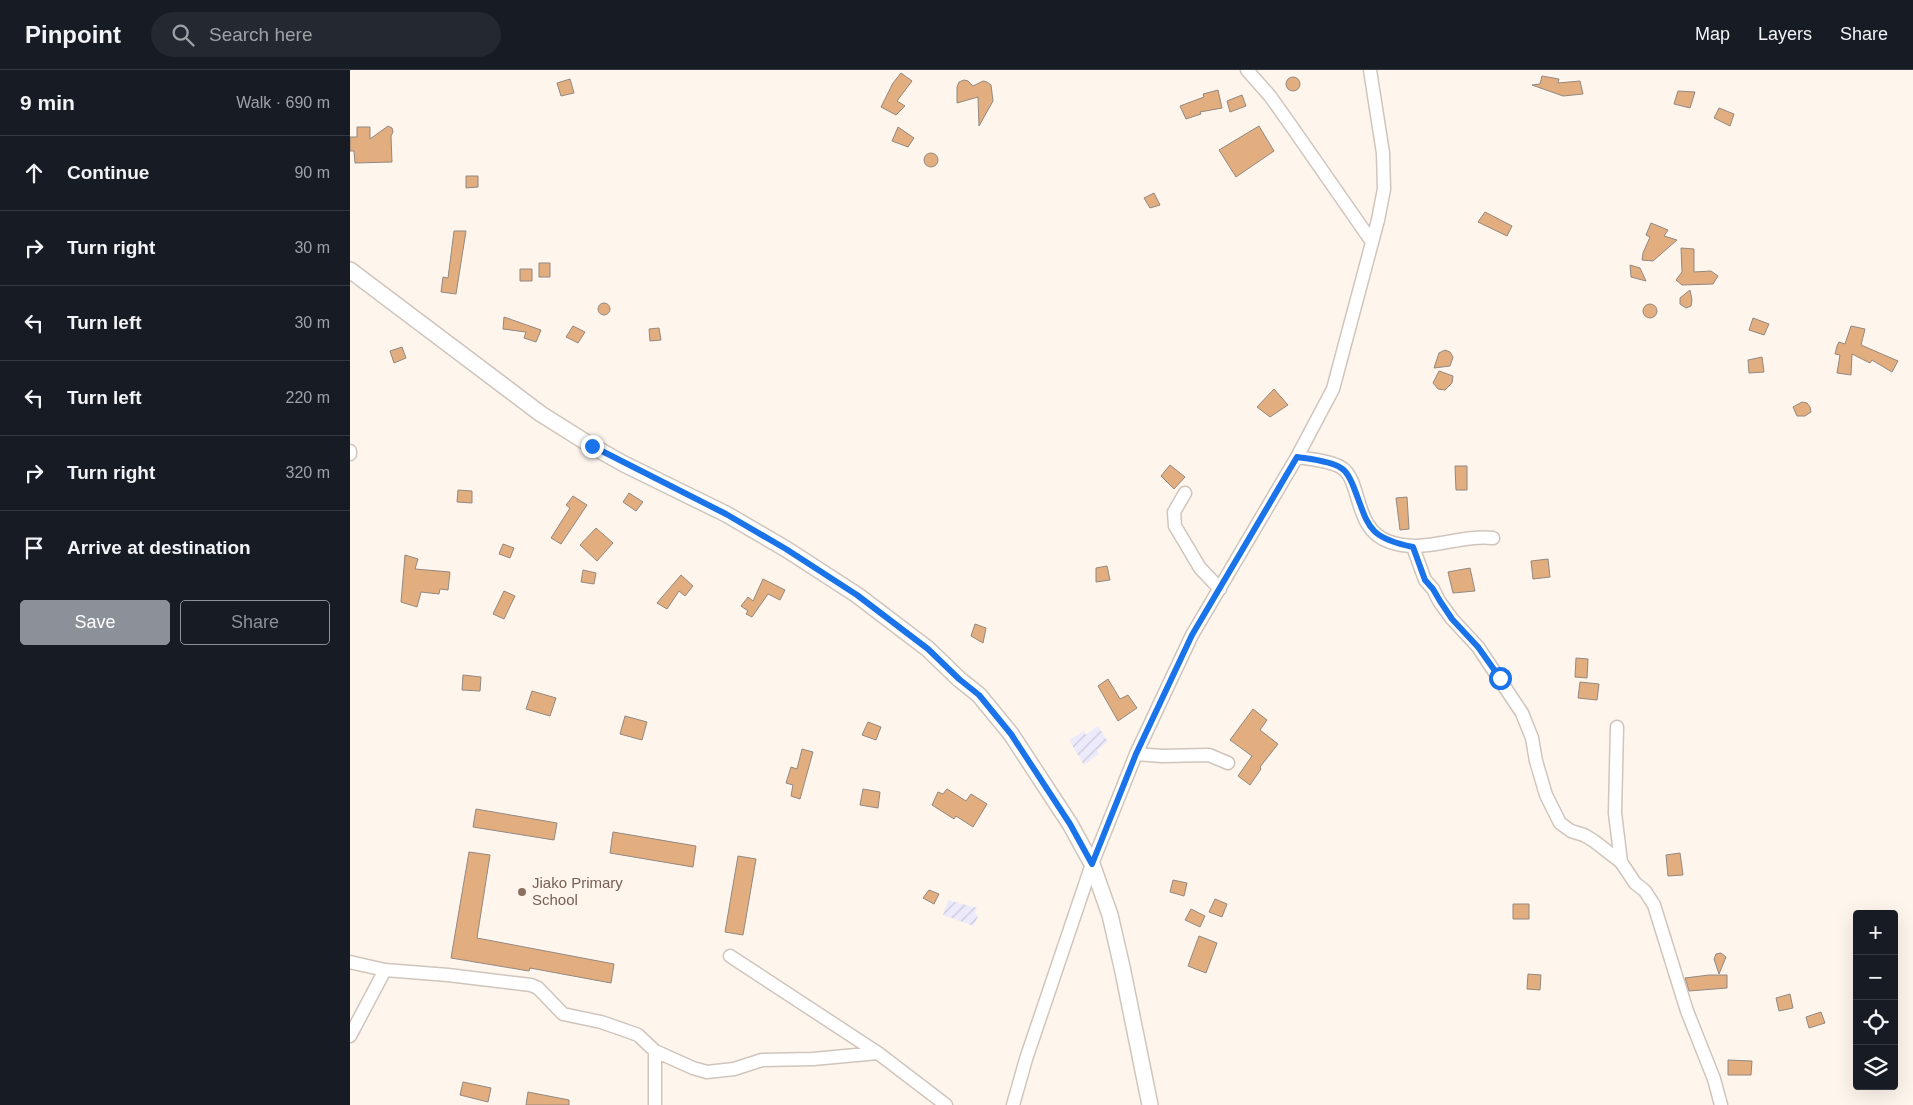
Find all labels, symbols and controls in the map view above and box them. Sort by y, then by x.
search box [151,12,501,57]
text: Pinpoint [25,21,121,48]
icon: search [169,21,197,49]
text: Search here [209,24,313,45]
text: Map [1695,24,1730,44]
text: Layers [1758,24,1812,44]
text: Share [1840,24,1888,44]
text: 9 min [20,91,75,114]
text: Walk · 690 m [236,94,330,111]
icon: ahead [20,159,48,187]
text: Continue [67,162,149,183]
text: 90 m [294,164,330,181]
icon: right [20,234,48,262]
text: Turn right [67,237,155,258]
text: 30 m [294,239,330,256]
icon: left [20,309,48,337]
text: Turn left [67,312,142,333]
text: 30 m [294,314,330,331]
icon: left [20,384,48,412]
text: Turn left [67,387,142,408]
text: 220 m [286,389,330,406]
route end [581,435,604,458]
icon: right [20,459,48,487]
text: Turn right [67,462,155,483]
text: 320 m [286,464,330,481]
icon: arrive [20,534,48,562]
text: Arrive at destination [67,537,251,558]
button: Save [20,600,170,645]
button: Share [180,600,330,645]
route start [1489,667,1512,690]
place label: Jiako Primary School [532,874,623,908]
marker: Jiako Primary School [516,886,528,898]
map controls [1853,910,1898,1090]
button: + [1853,910,1898,955]
button: − [1853,955,1898,1000]
button: locate [1853,1000,1898,1045]
button: layers [1853,1045,1898,1090]

